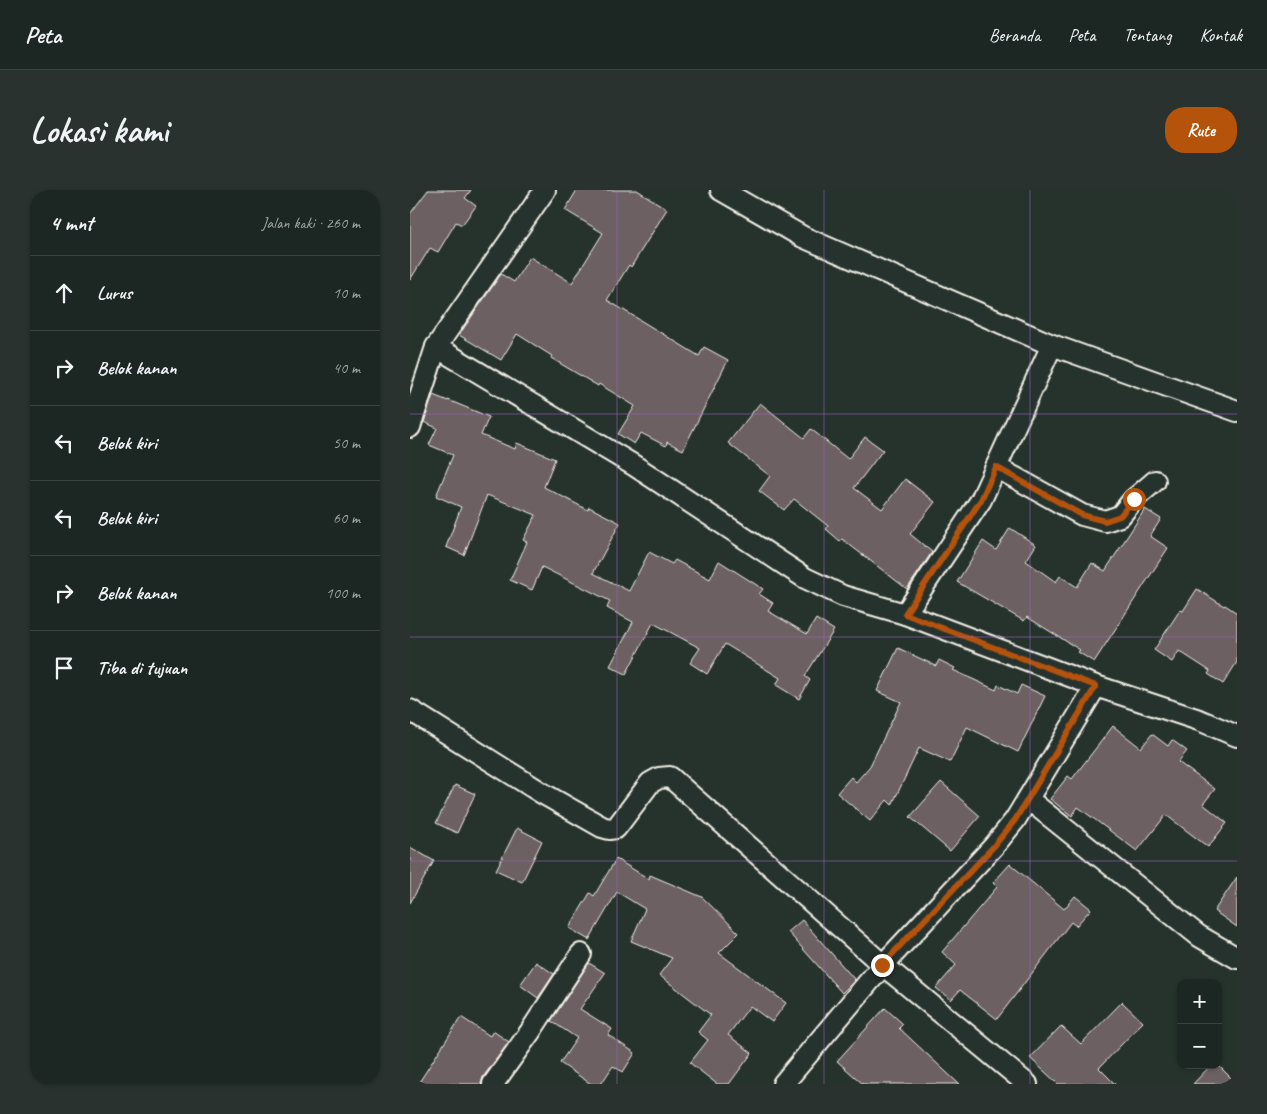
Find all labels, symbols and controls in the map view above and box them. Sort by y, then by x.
text: Peta [25,20,62,50]
text: Beranda [989,24,1040,46]
text: Peta [1068,24,1095,46]
text: Tentang [1123,24,1172,46]
text: Kontak [1200,24,1242,46]
button: Rute [1165,107,1237,153]
text: Lokasi kami [30,108,168,153]
text: 4 mnt [50,210,93,236]
text: Jalan kaki · 260 m [262,213,360,233]
icon: ahead [50,279,78,307]
text: Lurus [97,281,132,305]
text: 10 m [333,283,360,303]
icon: right [50,354,78,382]
text: Belok kanan [97,356,176,380]
text: 40 m [333,358,360,378]
icon: left [50,429,78,457]
text: Belok kiri [97,431,157,455]
text: 50 m [333,433,360,453]
route start [1123,488,1146,511]
icon: left [50,504,78,532]
text: Belok kiri [97,506,157,530]
text: 60 m [333,508,360,528]
icon: right [50,579,78,607]
text: Belok kanan [97,581,176,605]
text: 100 m [326,583,360,603]
icon: arrive [50,654,78,682]
text: Tiba di tujuan [97,656,187,680]
route end [871,954,894,977]
map controls [1177,979,1222,1069]
button: + [1177,979,1222,1024]
button: − [1177,1024,1222,1069]

